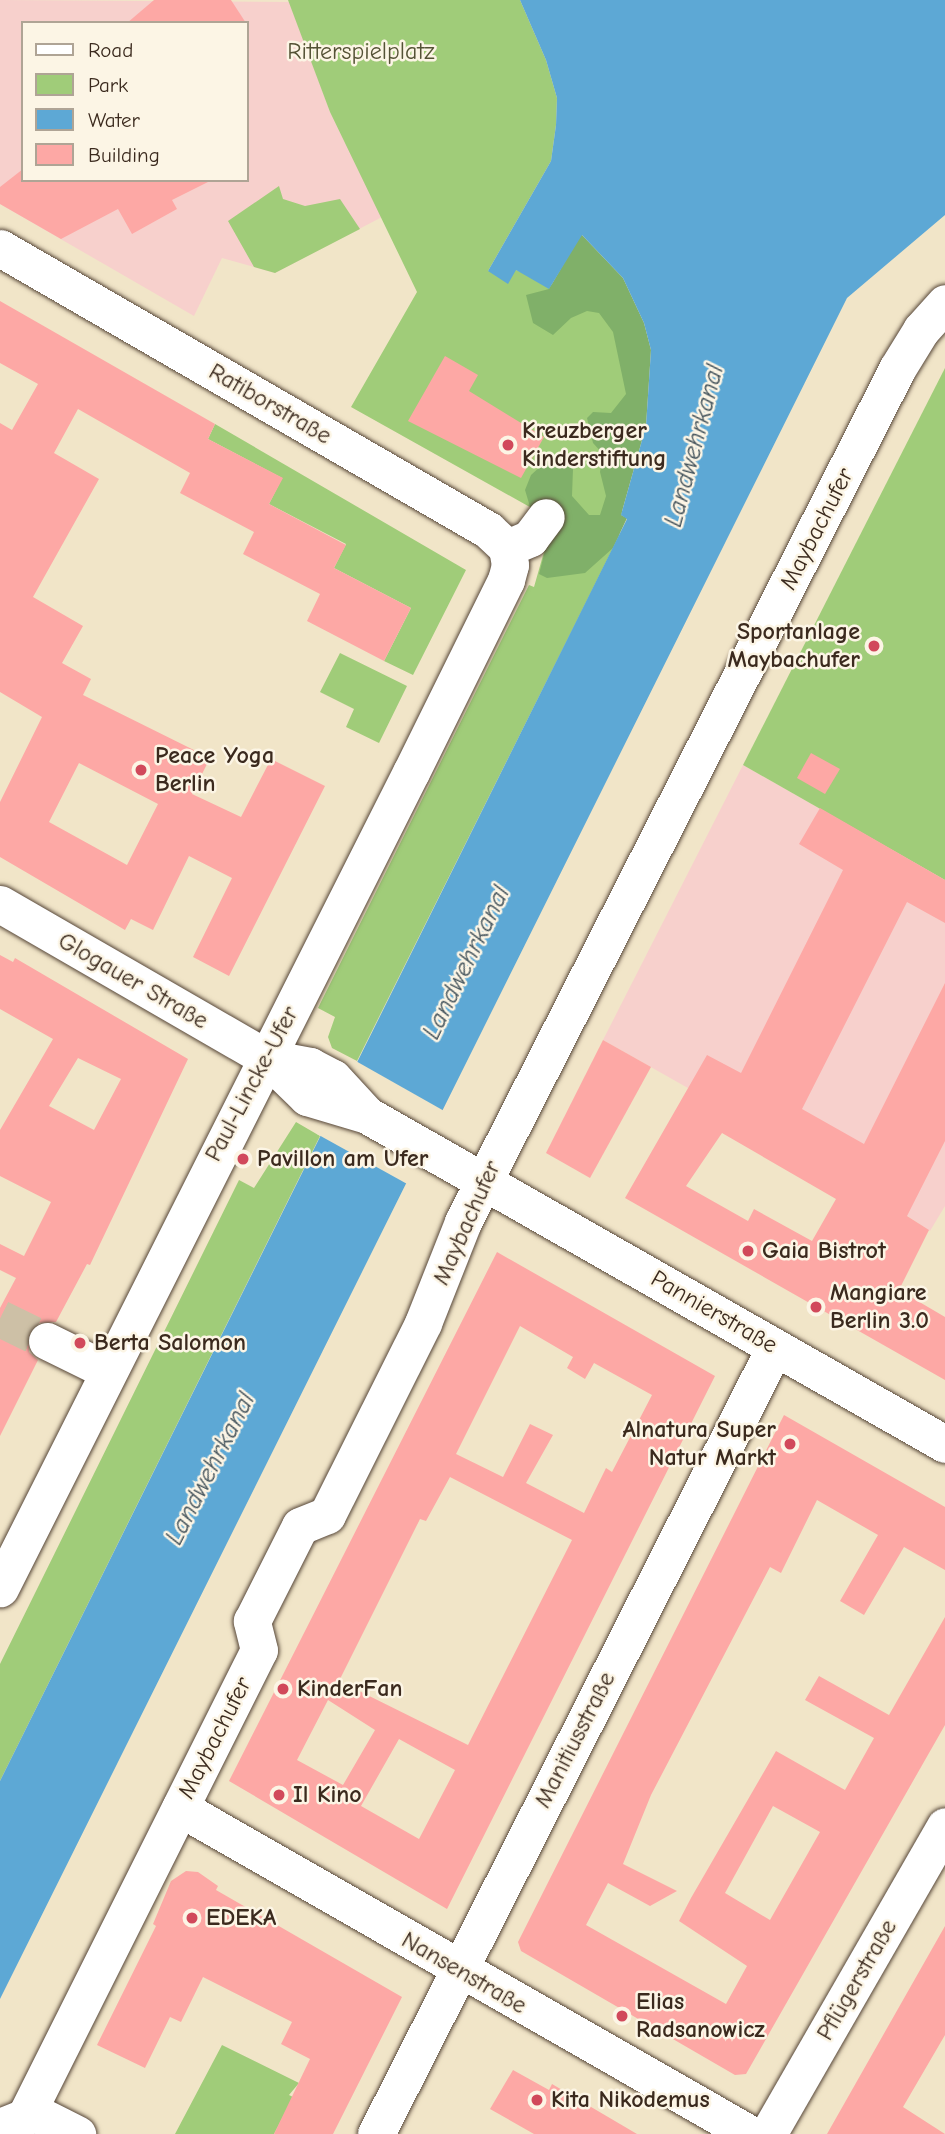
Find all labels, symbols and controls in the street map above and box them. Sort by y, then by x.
legend [21,21,248,182]
text: Road [88,38,133,62]
park label: Ritterspielplatz [287,38,435,66]
text: Park [88,73,128,97]
text: Water [88,108,140,132]
text: Building [88,143,160,167]
street label: Ratiborstraße [204,357,336,451]
water label: Landwehrkanal [658,361,732,531]
place label: Kreuzberger Kinderstiftung [522,417,666,473]
marker: Kreuzberger Kinderstiftung [500,437,516,453]
street label: Maybachufer [774,463,860,595]
place label: Sportanlage Maybachufer [728,618,860,674]
marker: Sportanlage Maybachufer [866,638,882,654]
place label: Peace Yoga Berlin [155,742,274,798]
marker: Peace Yoga Berlin [133,762,149,778]
water label: Landwehrkanal [416,881,518,1045]
street label: Glogauer Straße [53,926,213,1036]
street label: Paul-Lincke-Ufer [199,1002,305,1166]
place label: Pavillon am Ufer [257,1145,428,1173]
marker: Pavillon am Ufer [235,1151,251,1167]
street label: Maybachufer [427,1156,507,1290]
place label: Gaia Bistrot [762,1237,886,1265]
marker: Gaia Bistrot [740,1243,756,1259]
street label: Pannierstraße [646,1264,782,1360]
place label: Mangiare Berlin 3.0 [830,1279,929,1335]
marker: Mangiare Berlin 3.0 [808,1299,824,1315]
place label: Berta Salomon [94,1329,246,1357]
marker: Berta Salomon [72,1335,88,1351]
water label: Landwehrkanal [159,1388,263,1550]
place label: Alnatura Super Natur Markt [622,1416,776,1472]
marker: Alnatura Super Natur Markt [782,1436,798,1452]
street label: Manitiusstraße [528,1667,622,1813]
street label: Maybachufer [172,1672,258,1804]
place label: KinderFan [297,1675,403,1703]
marker: KinderFan [275,1681,291,1697]
place label: Il Kino [293,1781,362,1809]
marker: Il Kino [271,1787,287,1803]
place label: EDEKA [206,1904,276,1932]
marker: EDEKA [184,1910,200,1926]
street label: Pflügerstraße [811,1914,903,2046]
street label: Nansenstraße [396,1926,532,2020]
place label: Elias Radsanowicz [636,1988,765,2044]
marker: Elias Radsanowicz [614,2008,630,2024]
place label: Kita Nikodemus [551,2086,710,2114]
marker: Kita Nikodemus [529,2092,545,2108]

